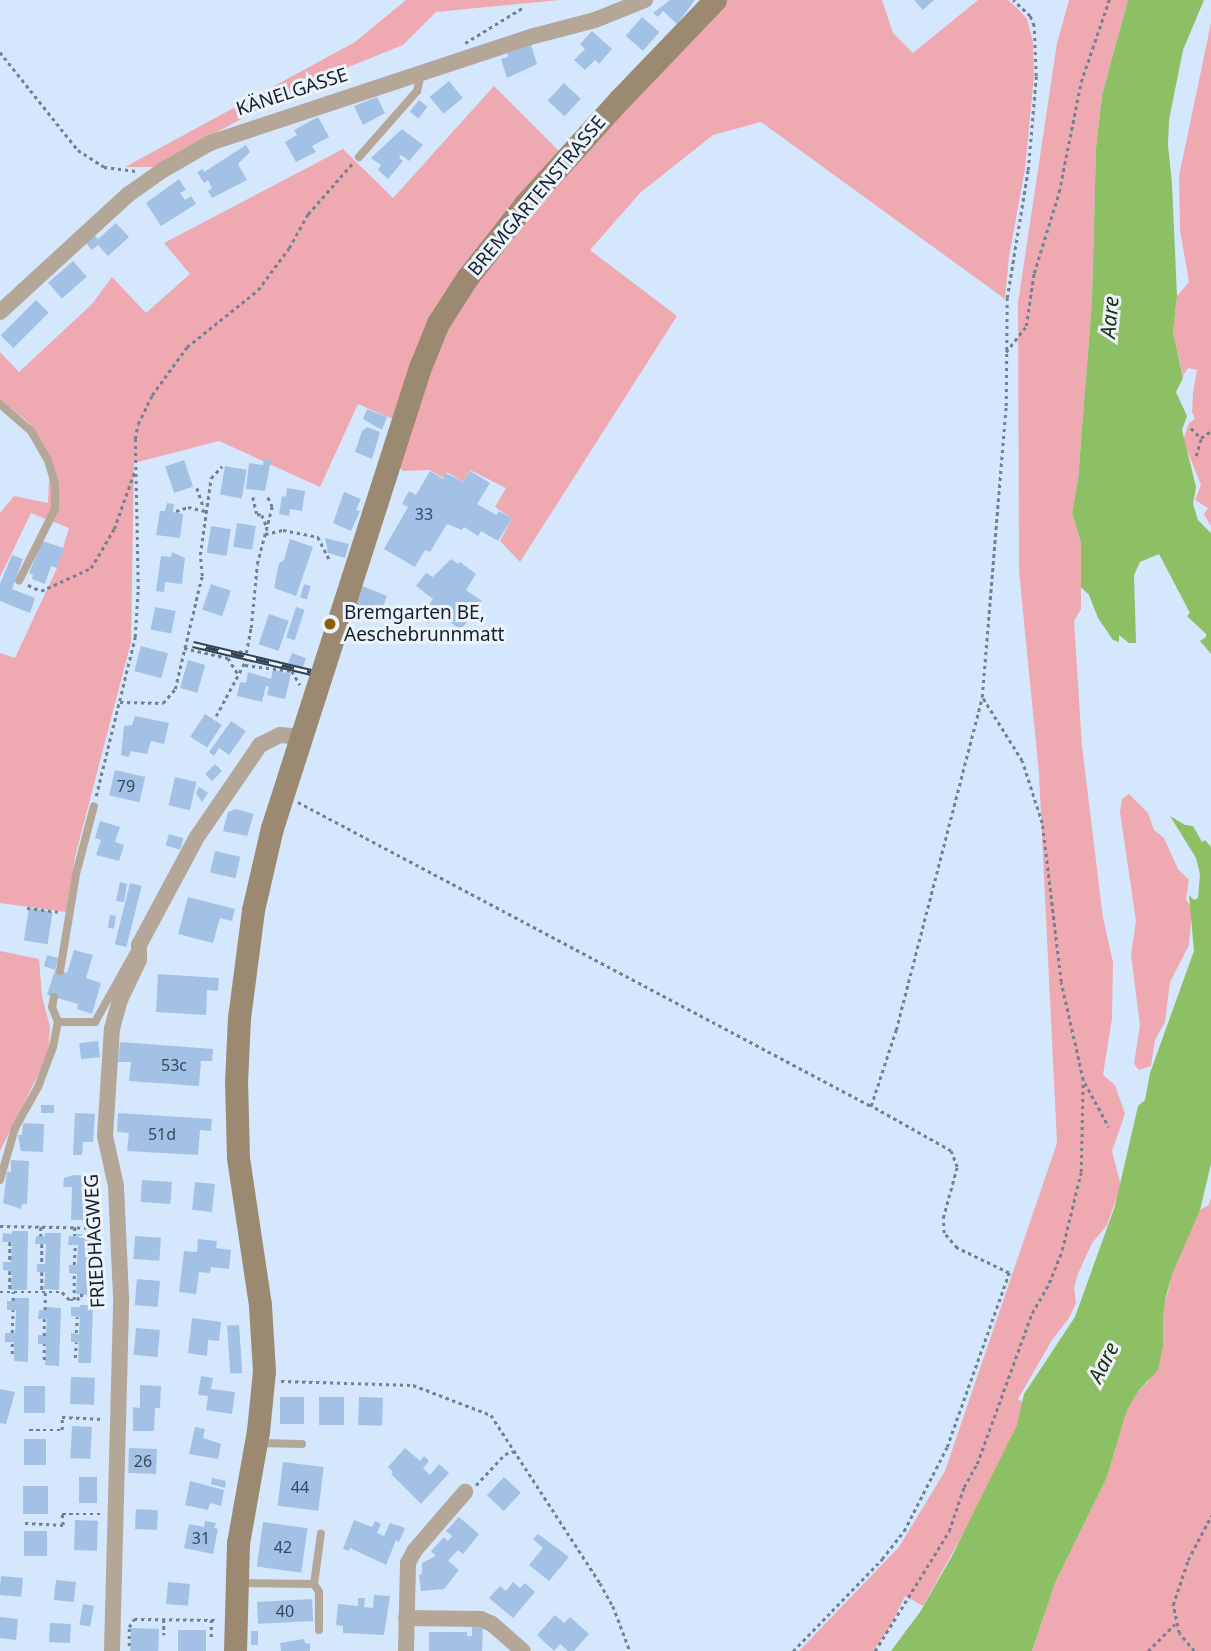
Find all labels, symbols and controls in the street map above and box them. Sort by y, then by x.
street label: KÄNELGASSE [233,63,351,121]
street label: BREMGARTENSTRASSE [463,111,611,281]
water label: Aare [1095,295,1123,339]
house number: 33 [415,504,433,524]
place label: Bremgarten BE, Aeschebrunnmatt [344,602,504,646]
marker: Bremgarten BE, Aeschebrunnmatt [322,616,338,632]
house number: 79 [117,776,135,796]
house number: 53c [161,1055,187,1075]
house number: 51d [148,1124,176,1144]
street label: FRIEDHAGWEG [80,1173,110,1309]
water label: Aare [1082,1338,1124,1386]
house number: 26 [134,1451,152,1471]
house number: 44 [291,1477,309,1497]
house number: 31 [192,1528,210,1548]
house number: 42 [274,1537,292,1557]
house number: 40 [276,1601,294,1621]

